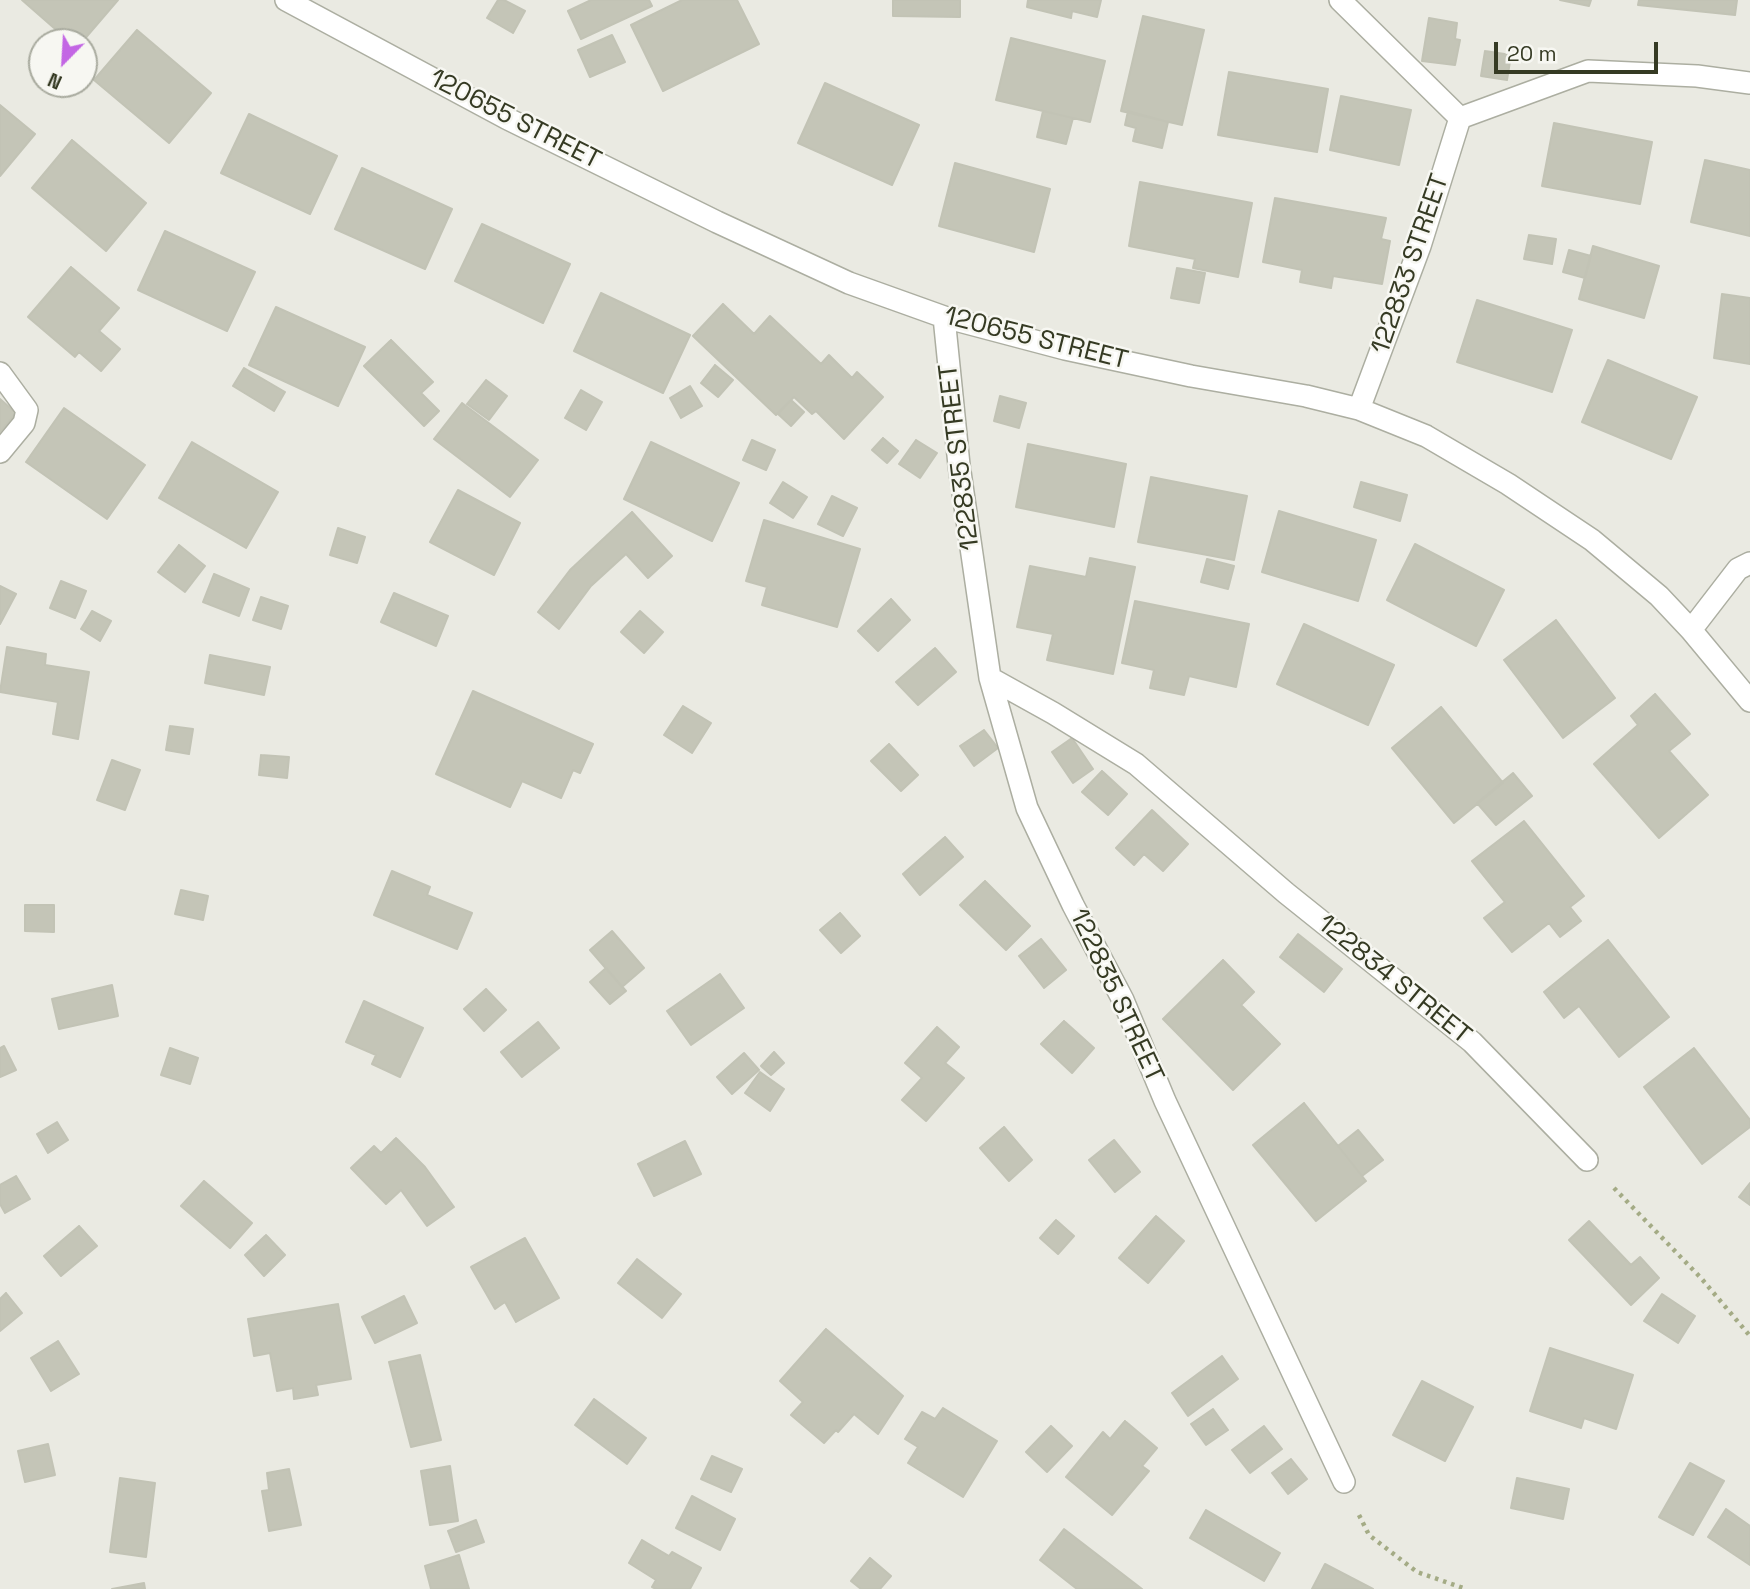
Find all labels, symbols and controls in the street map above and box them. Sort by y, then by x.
north arrow [28,28,98,98]
scale bar [1498,28,1662,72]
text: 20 m [1507,40,1557,67]
street label: 120655 STREET [424,63,606,177]
text: N [44,67,66,95]
street label: 122833 STREET [1366,170,1456,358]
street label: 120655 STREET [941,301,1131,377]
street label: 122835 STREET [933,362,987,552]
street label: 122835 STREET [1062,904,1170,1088]
street label: 122834 STREET [1311,909,1477,1051]

